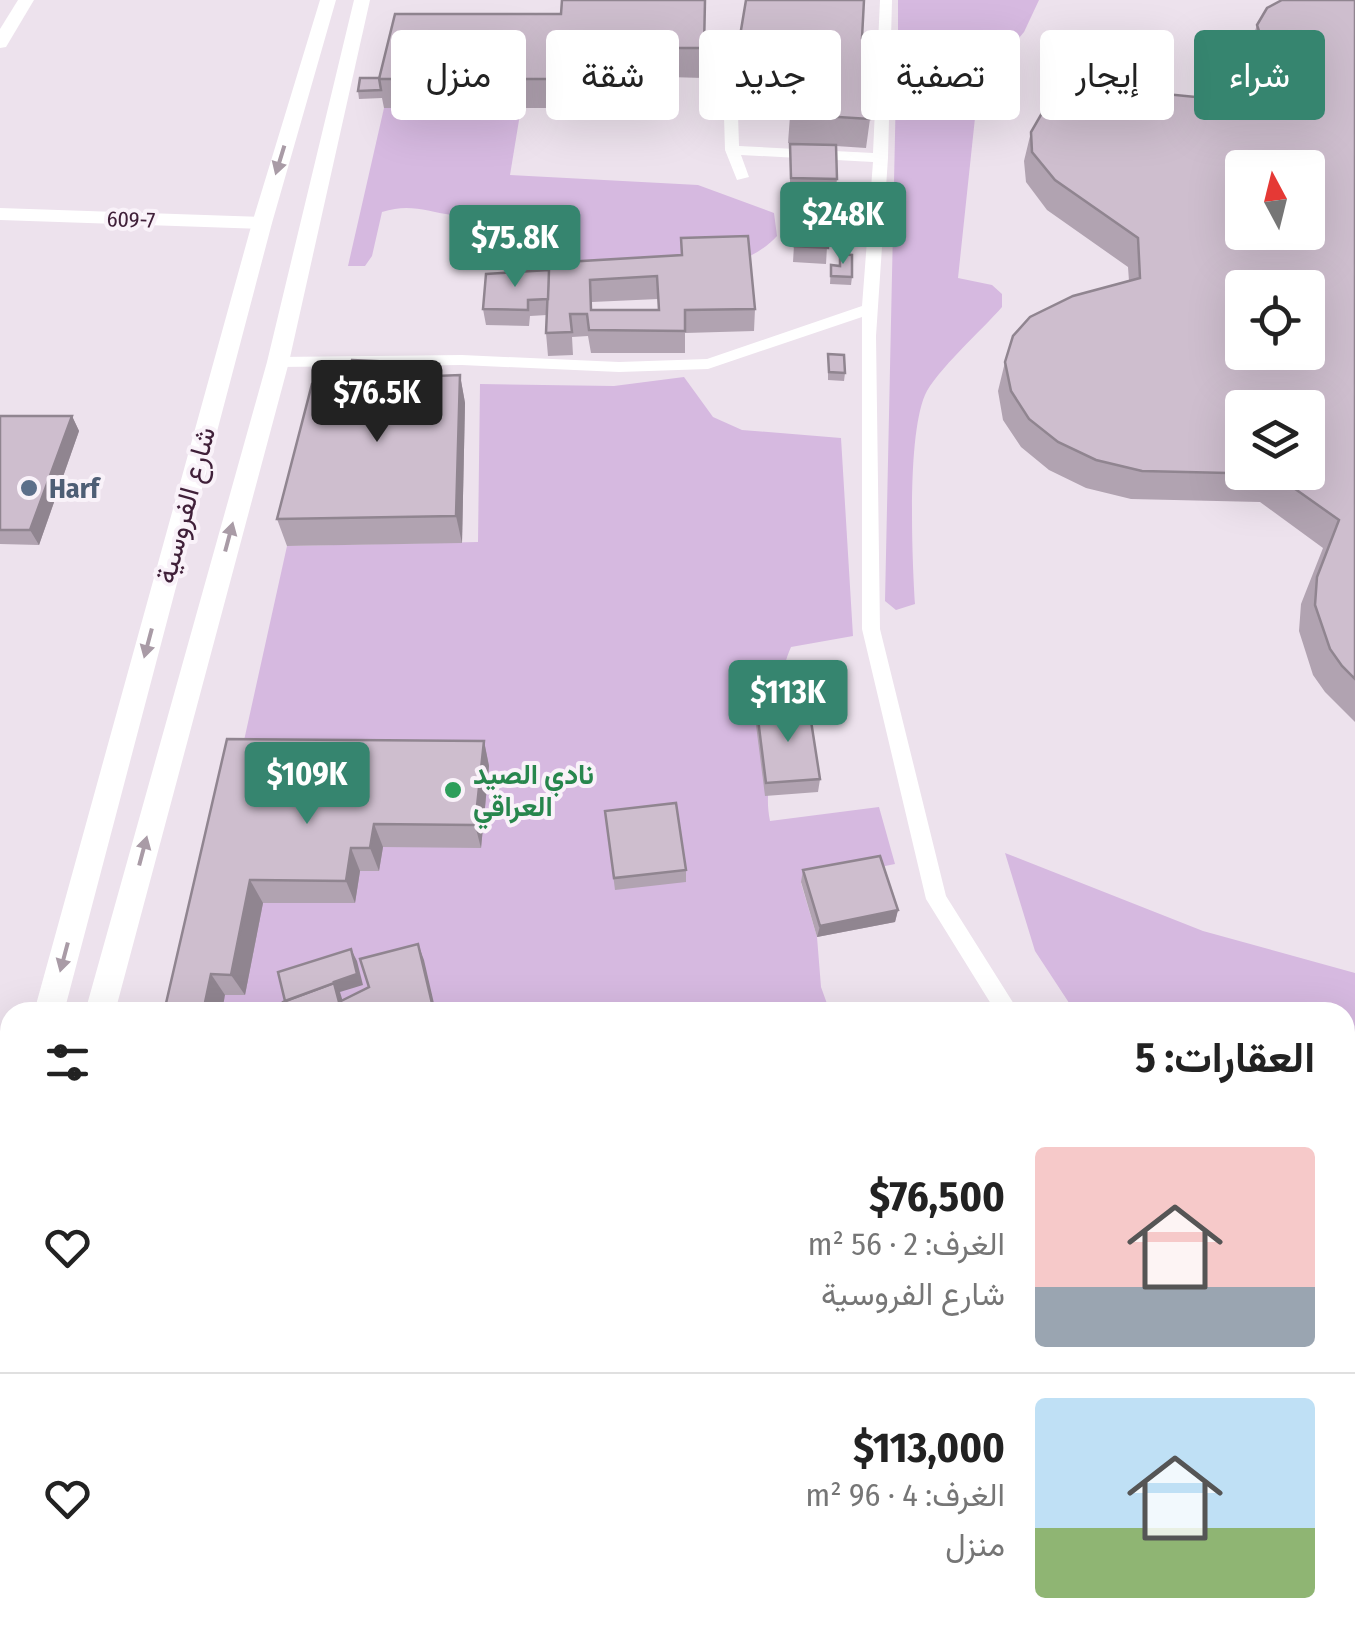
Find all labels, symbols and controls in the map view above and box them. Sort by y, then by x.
chip: منزل [391,30,526,120]
chip: شقة [546,30,679,120]
chip: جديد [699,30,841,120]
chip: تصفية [861,30,1020,120]
chip: إيجار [1040,30,1174,120]
chip: شراء [1194,30,1325,120]
one-way arrow [272,146,287,176]
north arrow [1225,150,1325,250]
map controls [1225,150,1325,490]
pin: $248K [773,182,913,267]
text: $248K [802,195,884,233]
street label: 609-7 [106,205,156,234]
pin: $75.8K [434,205,596,290]
text: $75.8K [471,218,559,256]
button: locate [1225,270,1325,370]
pin: $76.5K [296,360,458,445]
text: $76.5K [333,373,421,411]
button: layers [1225,390,1325,490]
street label: شارع الفروسية [149,423,224,588]
place label: Harf [49,472,102,505]
marker: Harf [18,477,40,499]
one-way arrow [222,521,238,552]
one-way arrow [140,628,156,659]
pin: $113K [718,660,858,745]
text: $113K [750,673,826,711]
pin: $109K [237,742,377,827]
text: $109K [267,755,347,793]
place label: نادي الصيد العراقي [473,758,594,830]
marker: نادي الصيد العراقي [442,779,464,801]
one-way arrow [136,835,151,866]
one-way arrow [55,941,71,972]
text: العقارات: 5 [1135,1033,1315,1083]
icon: filters [40,1035,95,1090]
text: $76,500 [869,1172,1005,1222]
icon: home [1115,1187,1235,1307]
icon: heart [40,1220,95,1275]
text: الغرف: 2 · 56 m² [808,1225,1005,1263]
text: شارع الفروسية [821,1275,1005,1313]
text: $113,000 [853,1423,1005,1473]
icon: home [1115,1438,1235,1558]
icon: heart [40,1471,95,1526]
text: الغرف: 4 · 96 m² [805,1476,1005,1514]
text: منزل [945,1526,1005,1564]

